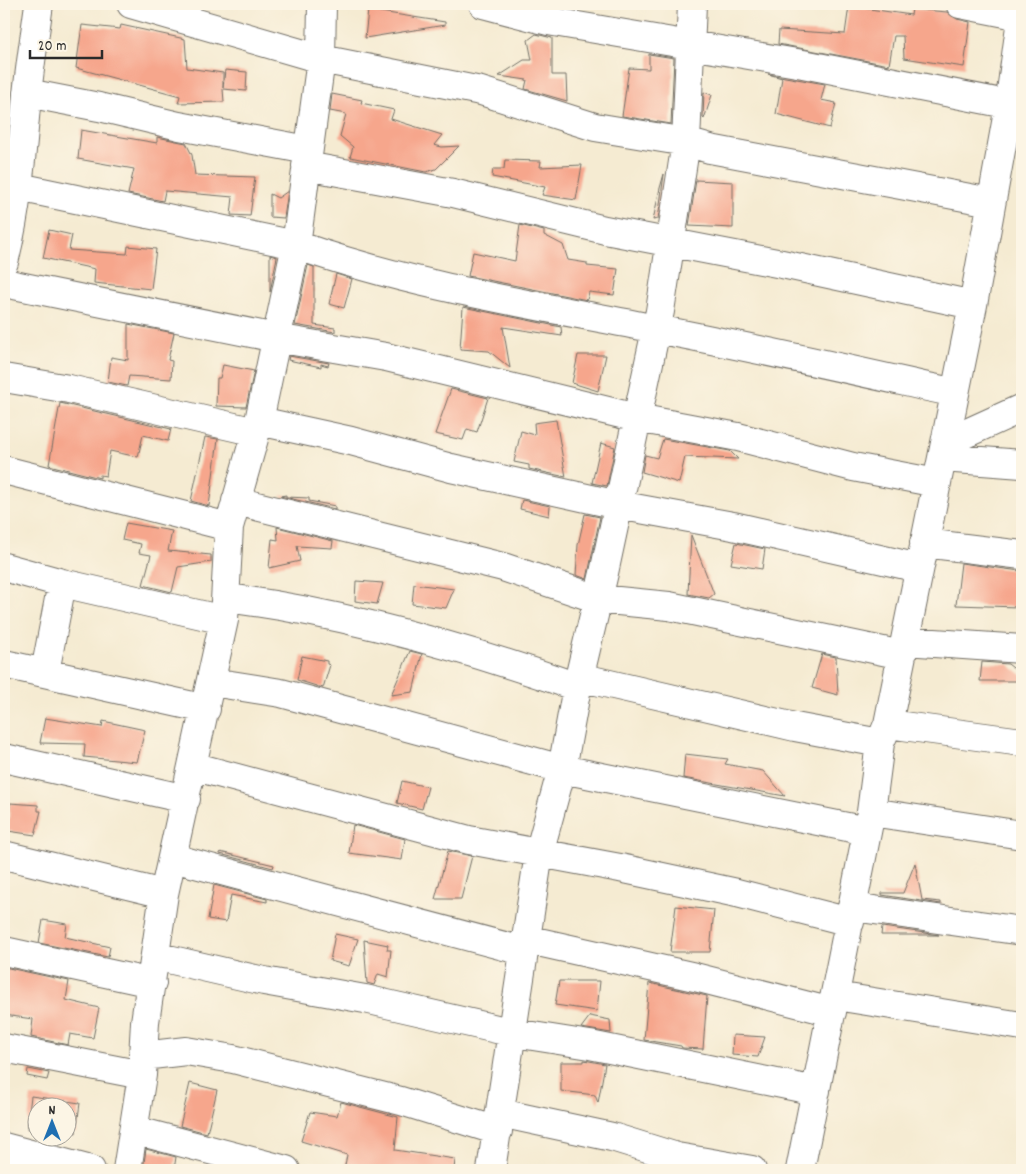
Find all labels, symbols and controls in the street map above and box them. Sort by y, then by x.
scale bar [30,28,102,60]
text: 20 m [38,36,66,58]
north arrow [28,1096,78,1146]
text: N [49,1101,56,1121]

